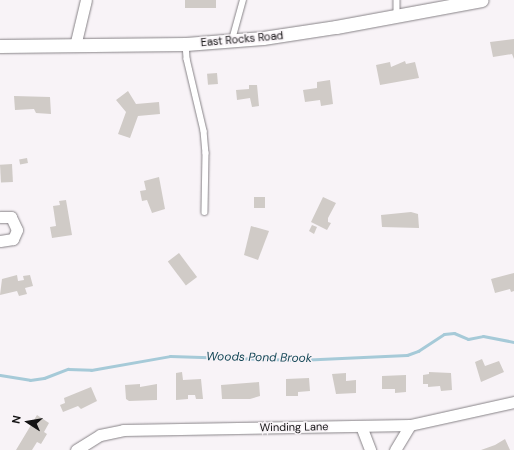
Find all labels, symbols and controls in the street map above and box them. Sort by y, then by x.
street label: East Rocks Road [200,29,284,49]
water label: Woods Pond Brook [206,350,312,366]
north arrow [8,402,48,442]
text: N [9,414,24,425]
street label: Winding Lane [259,420,329,434]

